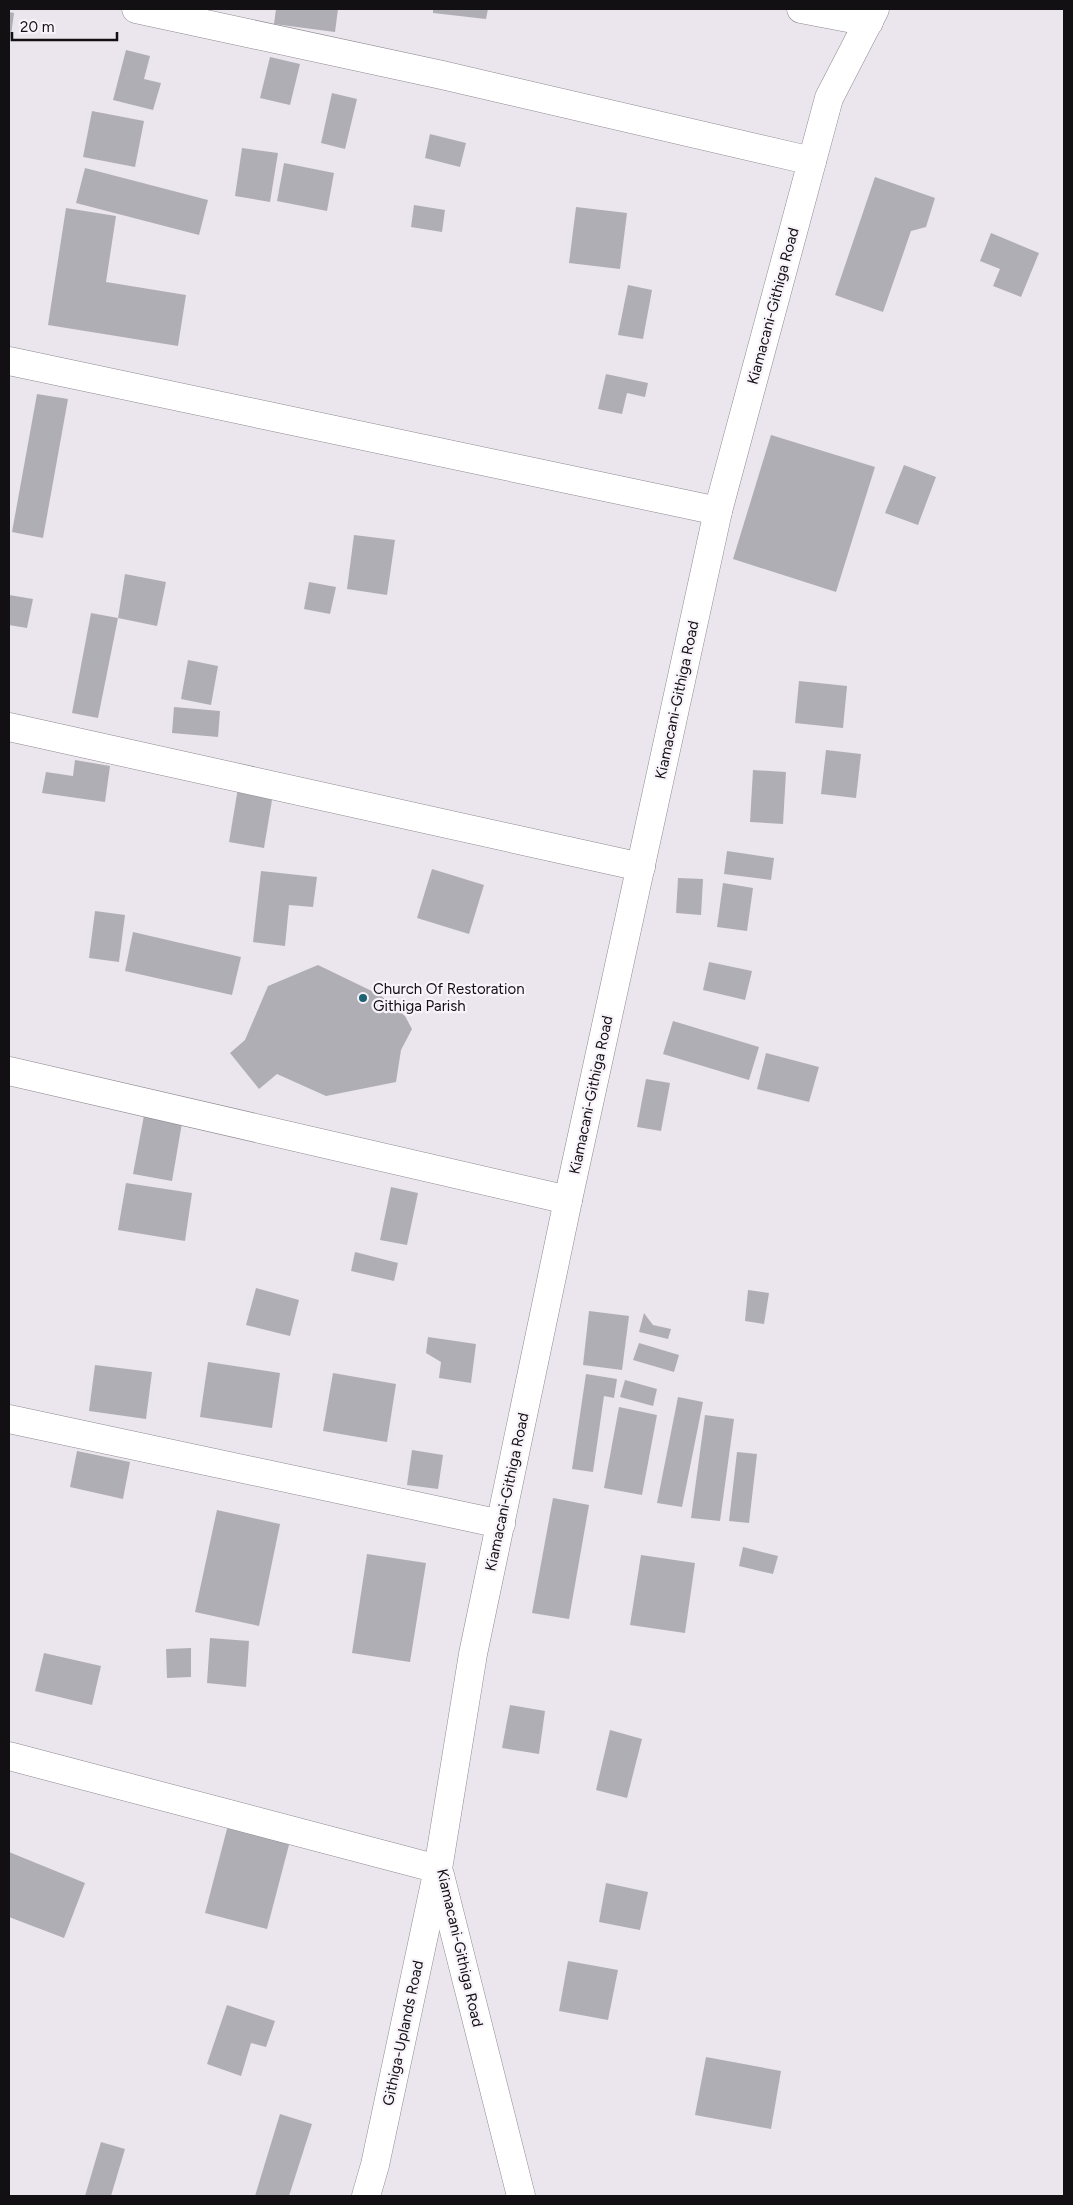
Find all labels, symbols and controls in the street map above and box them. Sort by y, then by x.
scale bar [12,10,118,42]
text: 20 m [20,18,54,36]
street label: Kiamacani-Githiga Road [743,226,803,386]
street label: Kiamacani-Githiga Road [651,619,703,781]
place label: Church Of Restoration Githiga Parish [373,980,525,1015]
marker: Church Of Restoration Githiga Parish [357,992,369,1004]
street label: Kiamacani-Githiga Road [565,1014,617,1176]
street label: Kiamacani-Githiga Road [481,1411,533,1573]
street label: Kiamacani-Githiga Road [433,1867,487,2029]
street label: Githiga-Uplands Road [379,1959,427,2107]

